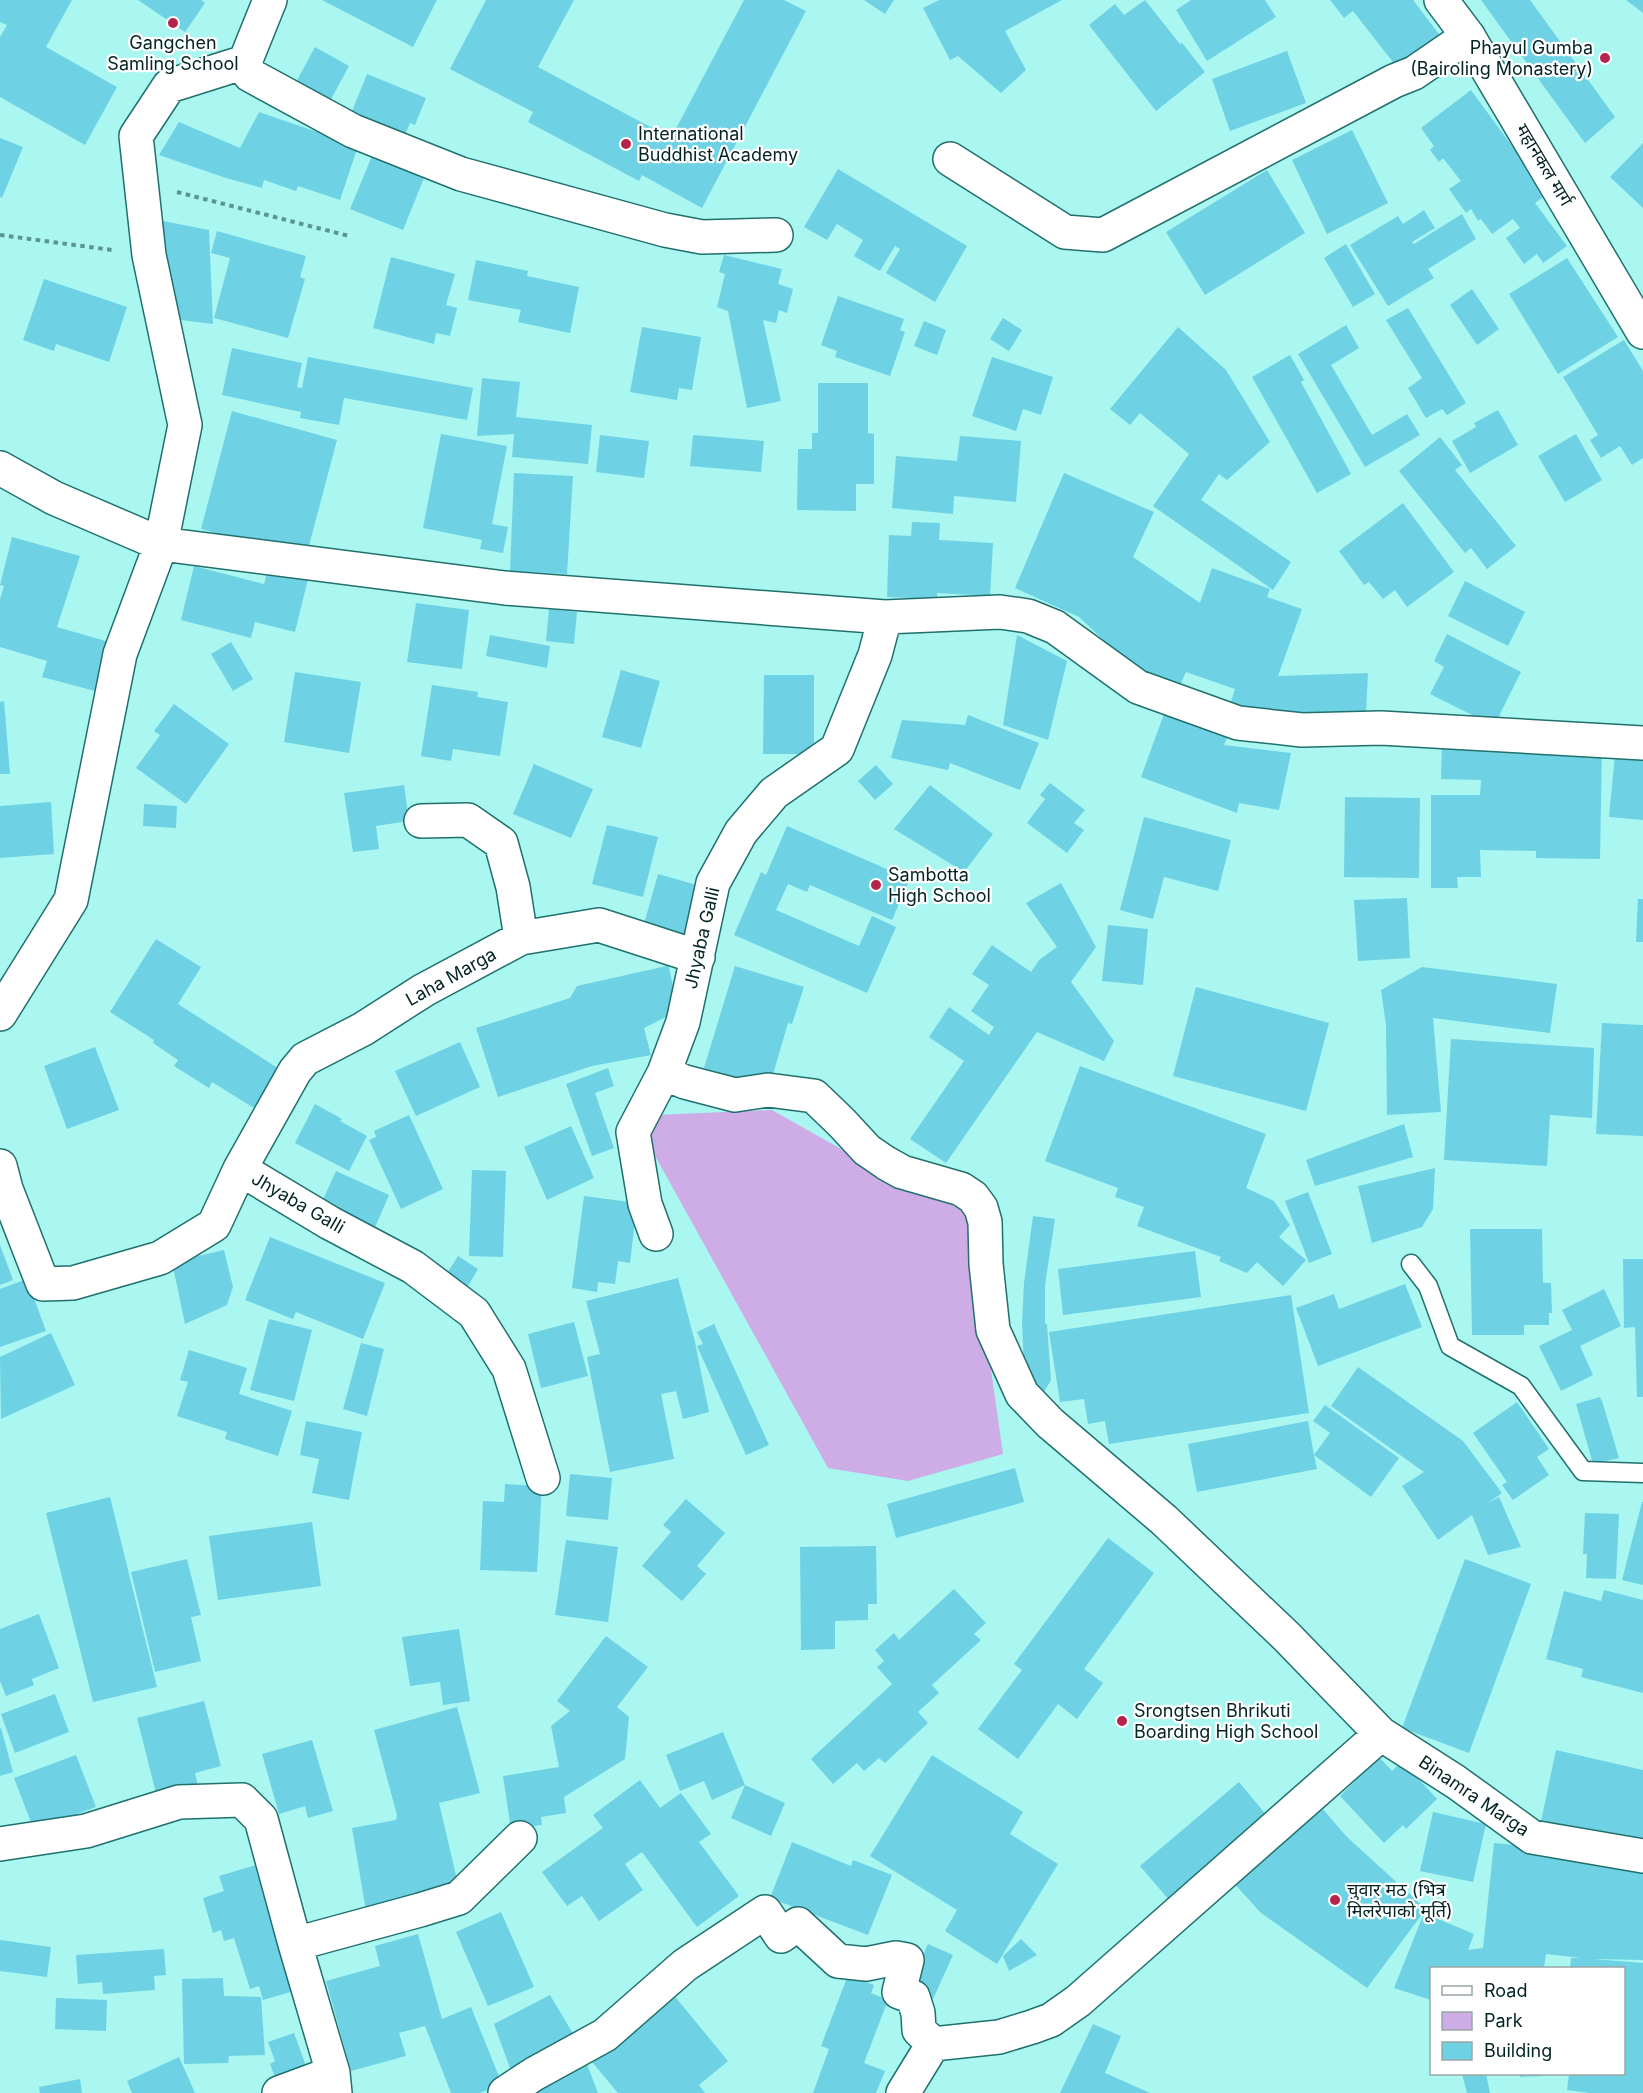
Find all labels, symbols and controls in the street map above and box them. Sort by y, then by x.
marker: Gangchen Samling School [166,16,180,30]
place label: Gangchen Samling School [107,32,239,74]
place label: Phayul Gumba (Bairoling Monastery) [1410,37,1593,79]
marker: Phayul Gumba (Bairoling Monastery) [1598,51,1612,65]
street label: महानकल मार्ग [1512,120,1578,210]
place label: International Buddhist Academy [638,123,798,165]
marker: International Buddhist Academy [619,137,633,151]
place label: Sambotta High School [888,864,991,906]
marker: Sambotta High School [869,878,883,892]
street label: Jhyaba Galli [680,885,723,991]
street label: Laha Marga [402,943,500,1010]
street label: Jhyaba Galli [248,1168,348,1238]
place label: Srongtsen Bhrikuti Boarding High School [1134,1700,1318,1742]
marker: Srongtsen Bhrikuti Boarding High School [1115,1714,1129,1728]
street label: Binamra Marga [1415,1751,1533,1840]
place label: चुवार मठ (भित्र मिलरेपाको मूर्ति) [1347,1879,1453,1923]
marker: चुवार मठ (भित्र मिलरेपाको मूर्ति) [1328,1893,1342,1907]
legend [1430,1967,1625,2075]
text: Road [1484,1980,1527,2001]
text: Park [1484,2010,1523,2031]
text: Building [1484,2040,1552,2061]

